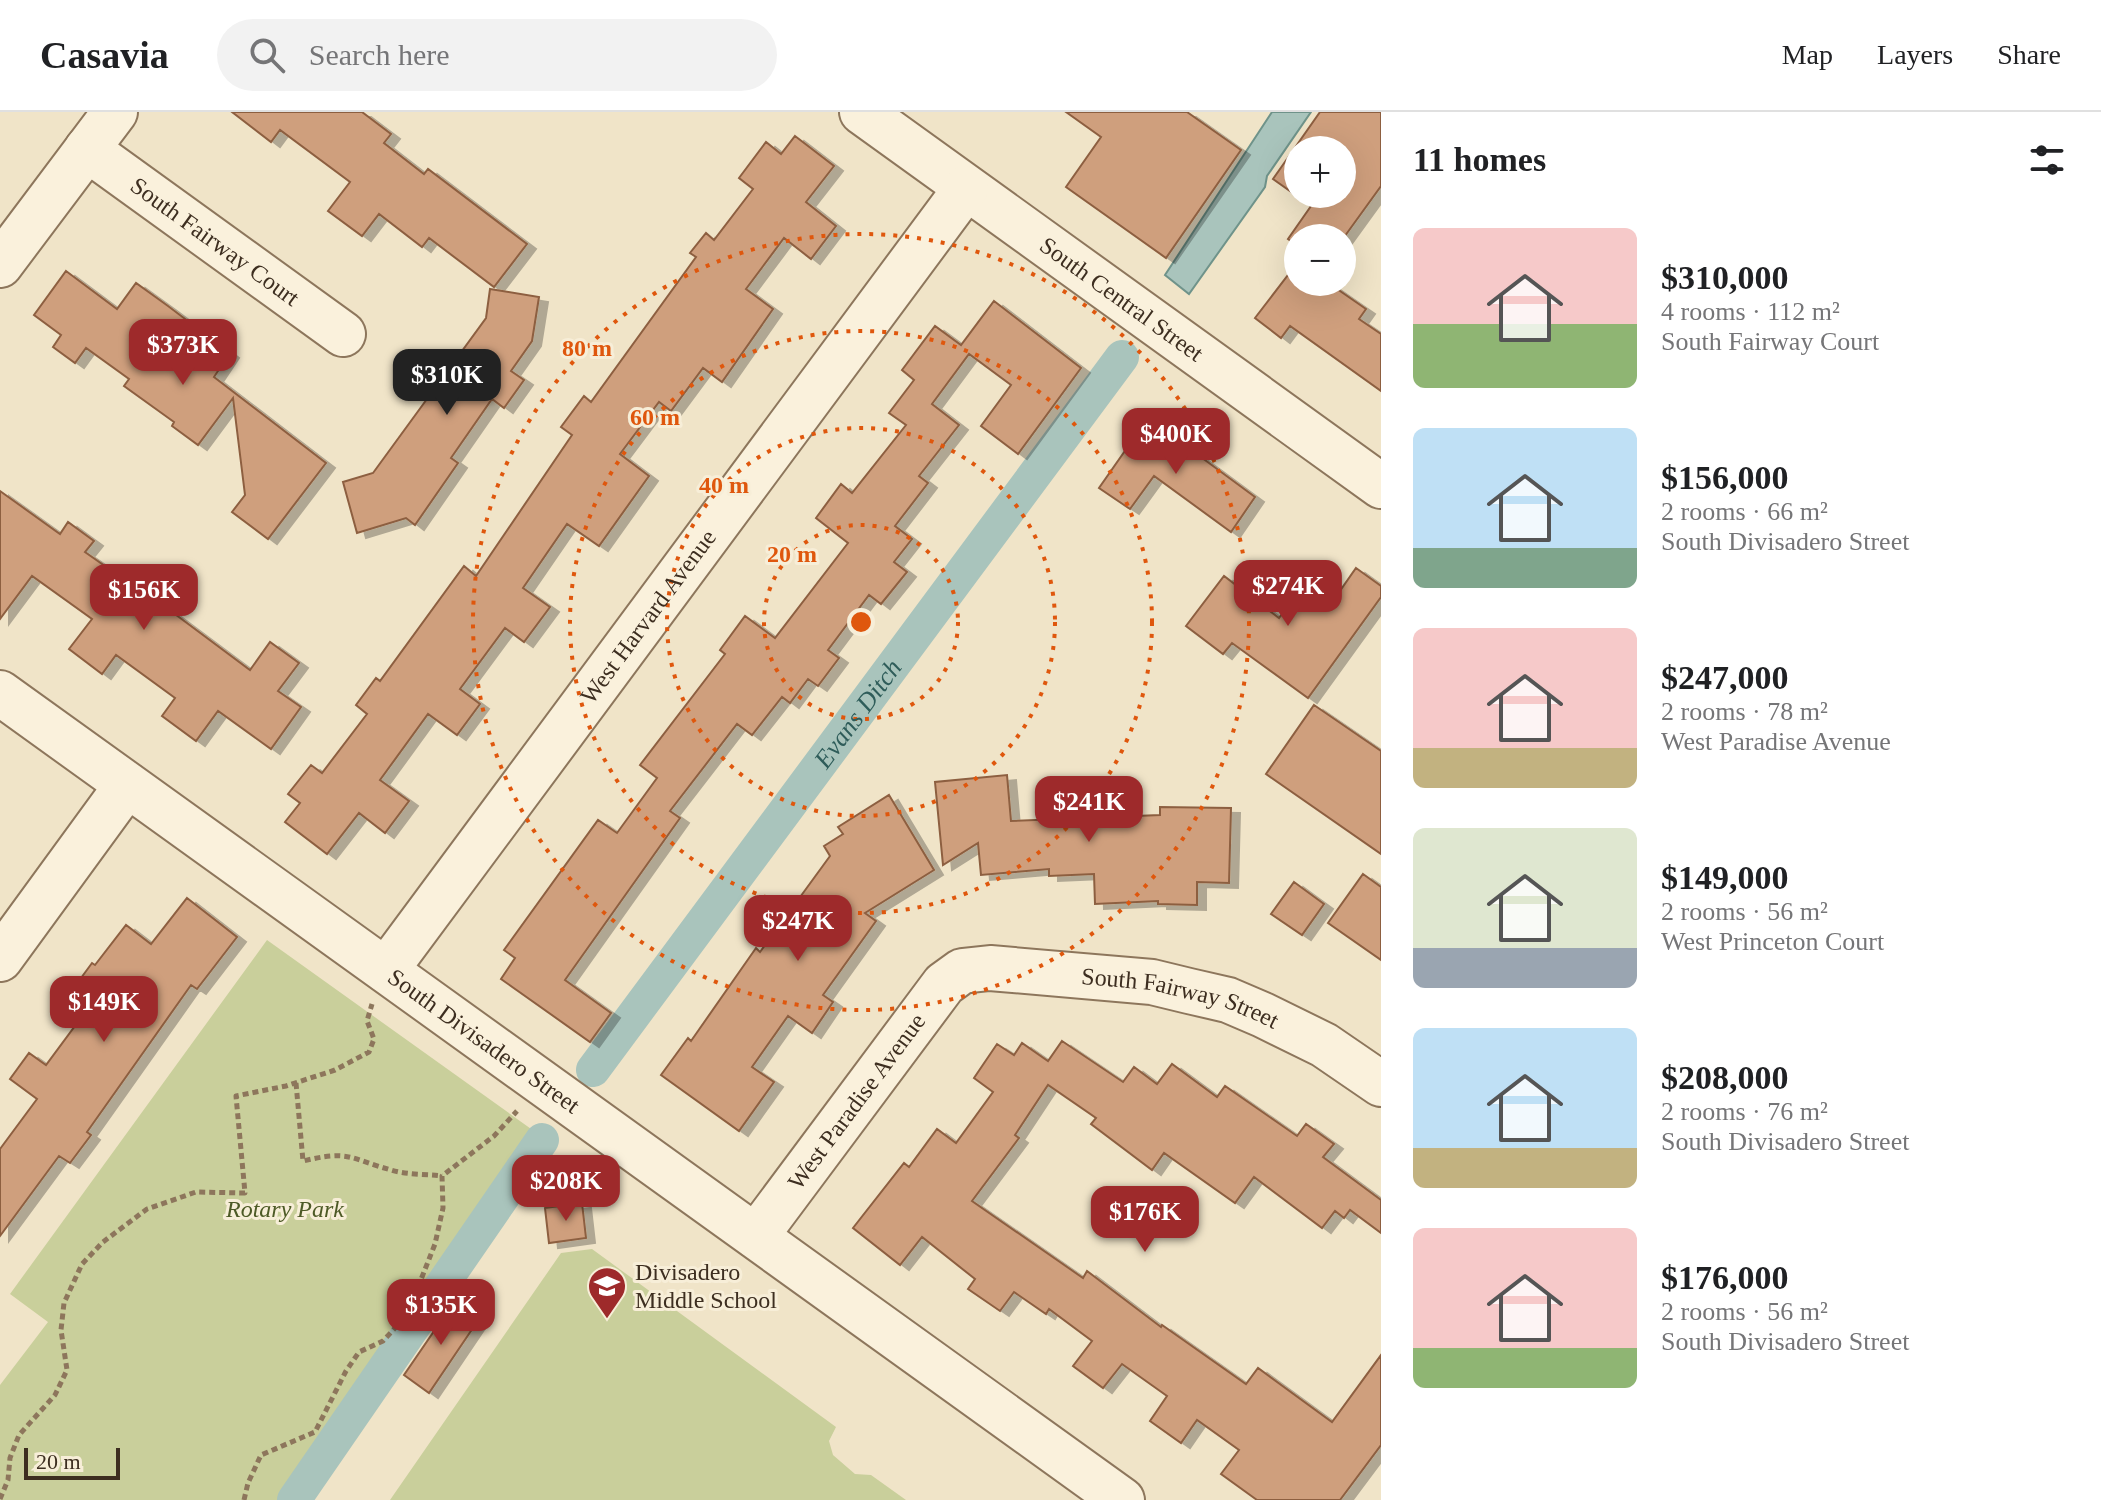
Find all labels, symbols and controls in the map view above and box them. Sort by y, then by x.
search box [217,19,777,91]
icon: search [245,33,289,77]
text: Casavia [40,34,169,76]
text: Search here [309,38,450,71]
text: Map [1782,39,1833,70]
text: Layers [1877,39,1953,70]
text: Share [1997,39,2061,70]
map controls [1284,136,1356,296]
button: + [1284,136,1356,208]
icon: filters [2025,138,2069,182]
text: 11 homes [1413,141,1546,178]
street label: South Fairway Court [126,172,305,311]
button: − [1284,224,1356,296]
street label: South Central Street [1035,232,1208,367]
text: $310,000 [1661,259,1789,296]
icon: home [1477,260,1573,356]
text: 4 rooms · 112 m² [1661,297,1840,326]
pin: $373K [127,319,239,387]
text: South Fairway Court [1661,327,1879,356]
text: $373K [147,330,219,359]
text: 80 m [562,335,612,361]
pin: $310K [391,349,503,417]
text: $310K [411,360,483,389]
text: 60 m [630,404,680,430]
pin: $400K [1120,408,1232,476]
text: $400K [1140,419,1212,448]
text: $156,000 [1661,459,1789,496]
icon: home [1477,460,1573,556]
text: 40 m [699,472,749,498]
text: 2 rooms · 66 m² [1661,497,1828,526]
street label: West Harvard Avenue [575,525,721,709]
text: South Divisadero Street [1661,527,1909,556]
text: 20 m [767,541,817,567]
pin: $274K [1232,560,1344,628]
pin: $156K [88,564,200,632]
text: $274K [1252,571,1324,600]
text: $156K [108,575,180,604]
centre of rings [847,608,875,636]
water label: Evans Ditch [807,653,907,774]
text: $247,000 [1661,659,1789,696]
icon: home [1477,660,1573,756]
text: 2 rooms · 78 m² [1661,697,1828,726]
text: West Paradise Avenue [1661,727,1891,756]
pin: $241K [1033,776,1145,844]
text: $241K [1053,787,1125,816]
text: $149,000 [1661,859,1789,896]
icon: home [1477,860,1573,956]
pin: $247K [742,895,854,963]
text: 2 rooms · 56 m² [1661,897,1828,926]
text: $247K [762,906,834,935]
text: West Princeton Court [1661,927,1884,956]
street label: South Divisadero Street [383,963,585,1119]
street label: South Fairway Street [1080,963,1283,1034]
pin: $149K [48,976,160,1044]
text: $149K [68,987,140,1016]
street label: West Paradise Avenue [783,1008,930,1194]
text: $208,000 [1661,1059,1789,1096]
icon: home [1477,1060,1573,1156]
text: 2 rooms · 76 m² [1661,1097,1828,1126]
text: South Divisadero Street [1661,1127,1909,1156]
pin: $208K [510,1155,622,1223]
text: $208K [530,1166,602,1195]
pin: $176K [1089,1186,1201,1254]
park label: Rotary Park [225,1196,344,1222]
text: $176K [1109,1197,1181,1226]
place label: Divisadero Middle School [635,1259,777,1313]
text: $176,000 [1661,1259,1789,1296]
icon: home [1477,1260,1573,1356]
school or university icon: Divisadero Middle School [586,1265,628,1320]
pin: $135K [385,1279,497,1347]
text: $135K [405,1290,477,1319]
text: 2 rooms · 56 m² [1661,1297,1828,1326]
text: South Divisadero Street [1661,1327,1909,1356]
scale bar [24,1444,120,1480]
text: 20 m [36,1449,81,1474]

